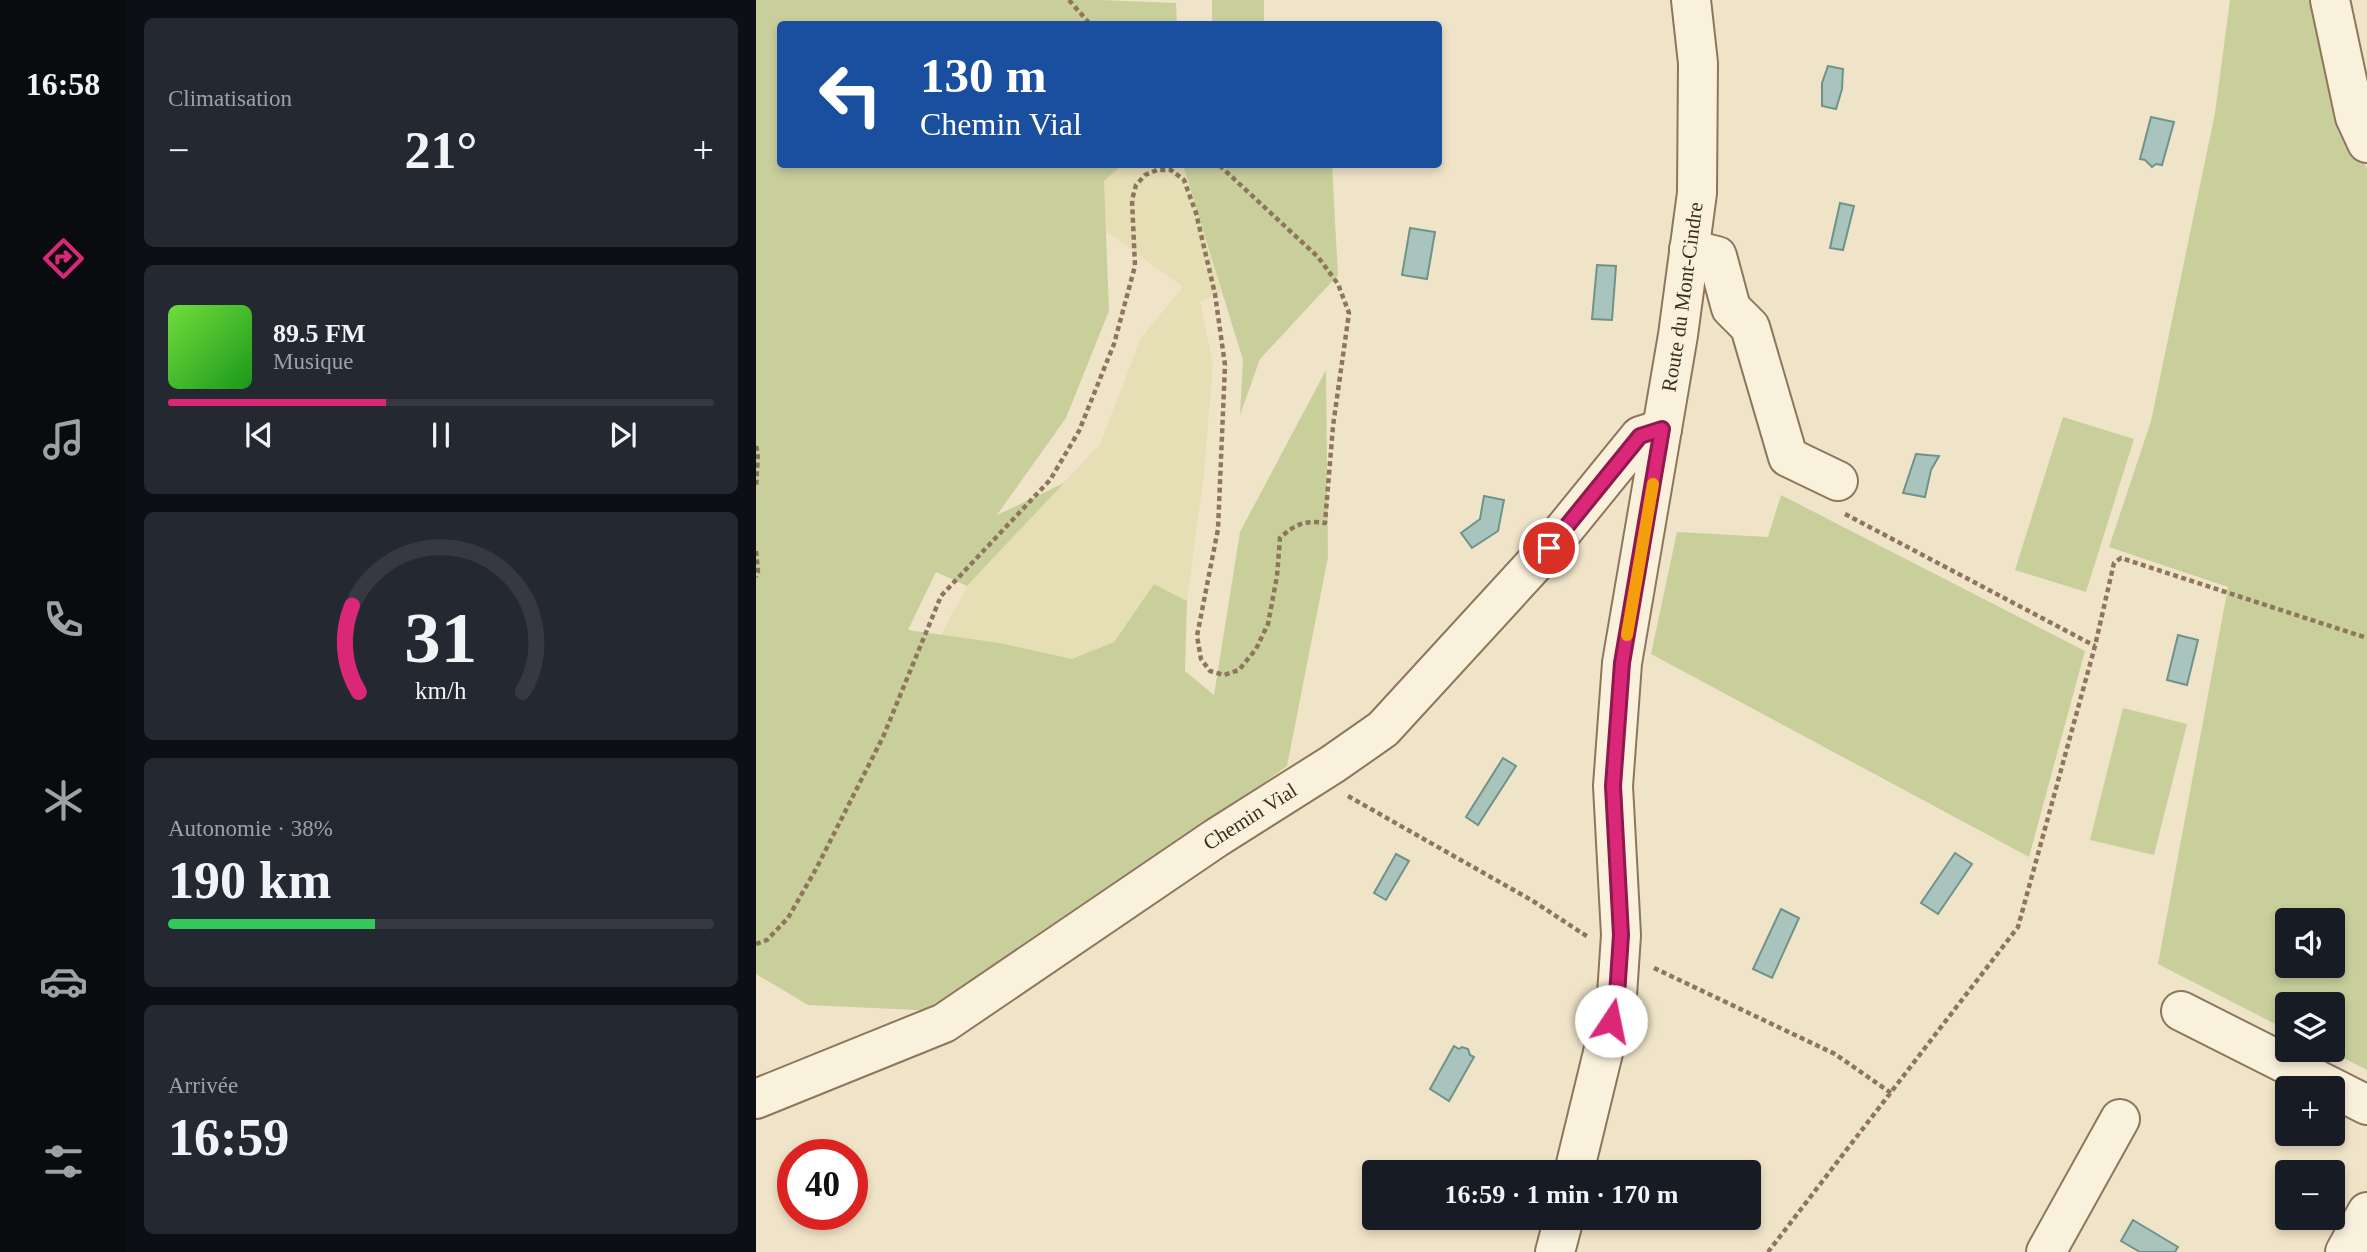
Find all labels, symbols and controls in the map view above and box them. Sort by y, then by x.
text: 130 m [920,48,1047,103]
icon: left [805,49,896,140]
text: 16:58 [26,66,100,102]
text: Climatisation [168,86,292,111]
text: Chemin Vial [920,106,1082,142]
text: 21° [405,122,477,179]
text: − [168,129,189,171]
text: + [693,129,714,171]
street label: Route du Mont-Cindre [1657,200,1708,393]
icon: directions [39,234,88,283]
text: 89.5 FM [273,319,365,348]
text: Musique [273,349,354,374]
icon: music [39,415,88,464]
icon: previous [240,416,278,454]
icon: pause [422,416,460,454]
icon: next [604,416,642,454]
pin [1519,518,1579,578]
icon: arrive [1530,529,1568,567]
icon: phone [39,595,88,644]
text: 31 [405,597,477,678]
text: km/h [415,677,467,704]
icon: climate [39,776,88,825]
street label: Chemin Vial [1199,778,1302,855]
text: Autonomie · 38% [168,816,333,841]
text: 190 km [168,852,331,909]
map controls [2275,908,2345,1230]
button: sound [2275,908,2345,978]
icon: car [39,957,88,1006]
position arrow [1574,984,1648,1058]
button: layers [2275,992,2345,1062]
text: Arrivée [168,1073,238,1098]
button: + [2275,1076,2345,1146]
text: 16:59 [168,1109,289,1166]
icon: filters [39,1137,88,1186]
speed limit sign: 40 [777,1139,868,1230]
button: − [2275,1160,2345,1230]
text: 16:59 · 1 min · 170 m [1445,1180,1679,1209]

